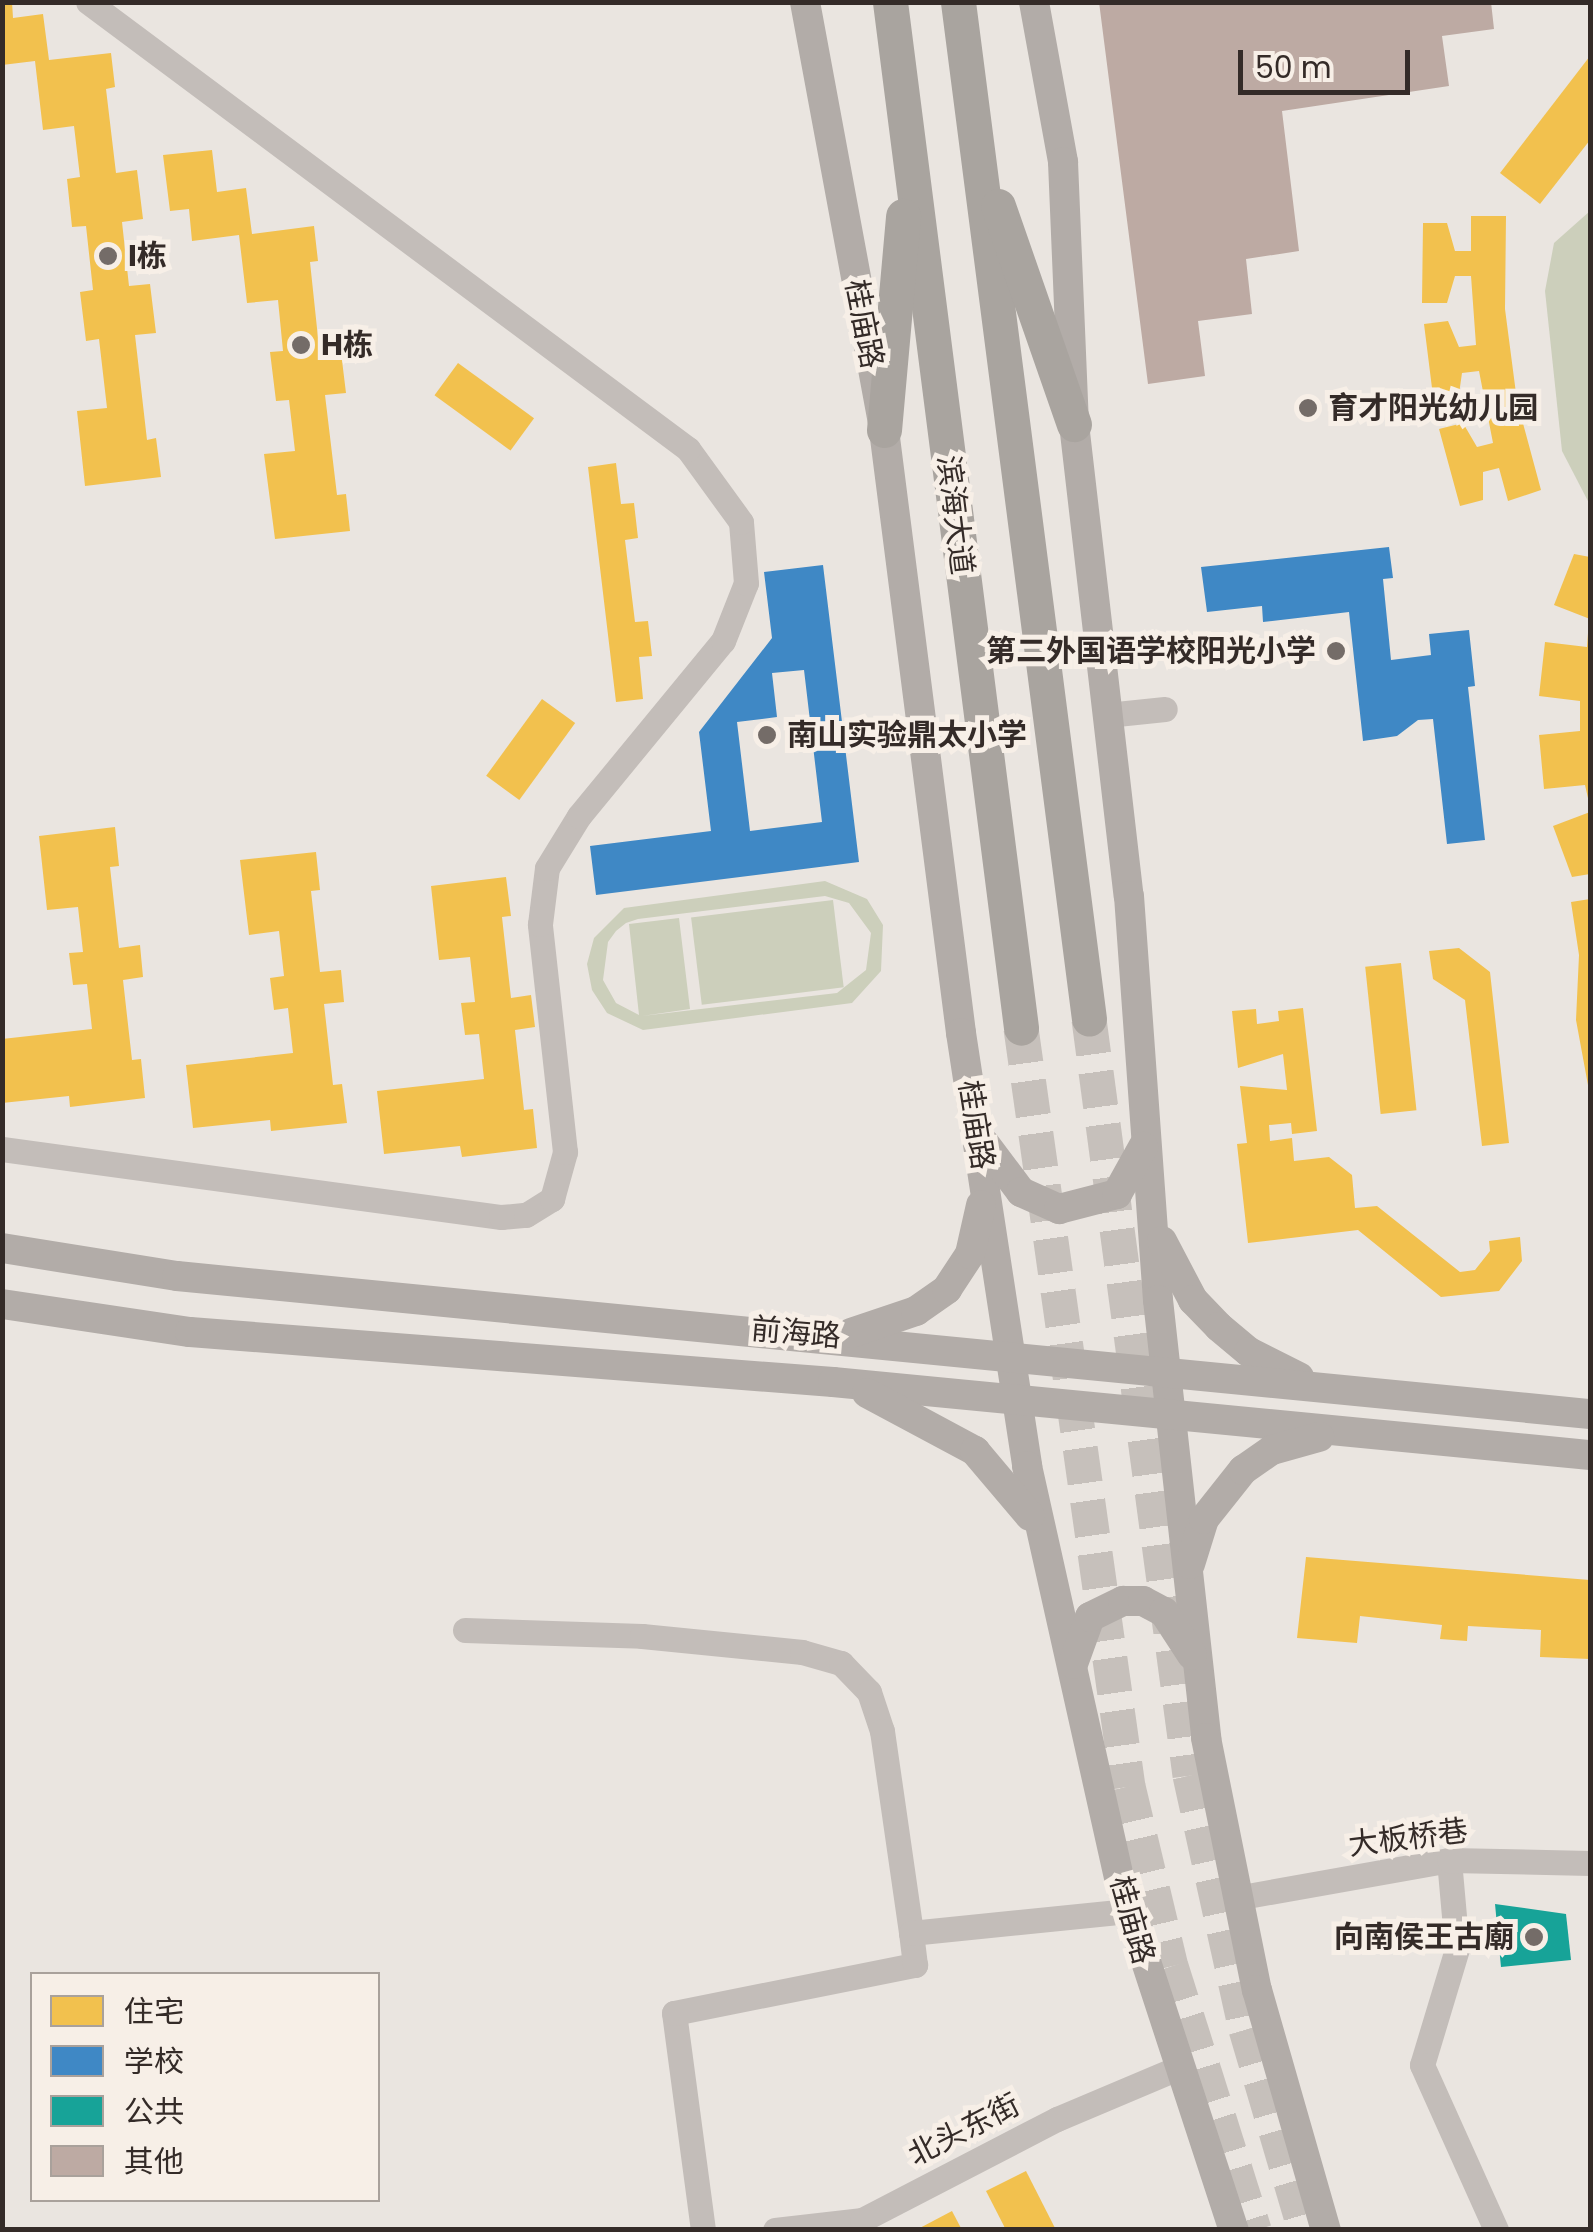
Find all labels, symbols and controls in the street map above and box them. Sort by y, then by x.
scale bar [1243,30,1416,92]
text: 50 m [1255,46,1332,89]
place label: I栋 [128,238,167,274]
marker: I栋 [97,245,119,267]
street label: 桂庙路 [838,276,890,372]
place label: H栋 [321,327,373,363]
marker: H栋 [290,334,312,356]
place label: 育才阳光幼儿园 [1328,390,1538,426]
marker: 育才阳光幼儿园 [1297,397,1319,419]
street label: 滨海大道 [930,453,980,577]
place label: 第二外国语学校阳光小学 [986,633,1316,669]
marker: 第二外国语学校阳光小学 [1325,640,1347,662]
place label: 南山实验鼎太小学 [787,717,1027,753]
marker: 南山实验鼎太小学 [756,724,778,746]
street label: 桂庙路 [951,1078,1001,1172]
street label: 前海路 [750,1311,842,1355]
street label: 大板桥巷 [1346,1813,1470,1863]
street label: 桂庙路 [1102,1872,1162,1968]
place label: 向南侯王古廟 [1334,1919,1514,1955]
marker: 向南侯王古廟 [1523,1926,1545,1948]
legend [30,1972,380,2202]
text: 住宅 [124,1990,184,2033]
text: 学校 [124,2040,184,2083]
street label: 北头东街 [902,2087,1026,2173]
text: 公共 [124,2090,184,2133]
text: 其他 [124,2140,184,2183]

